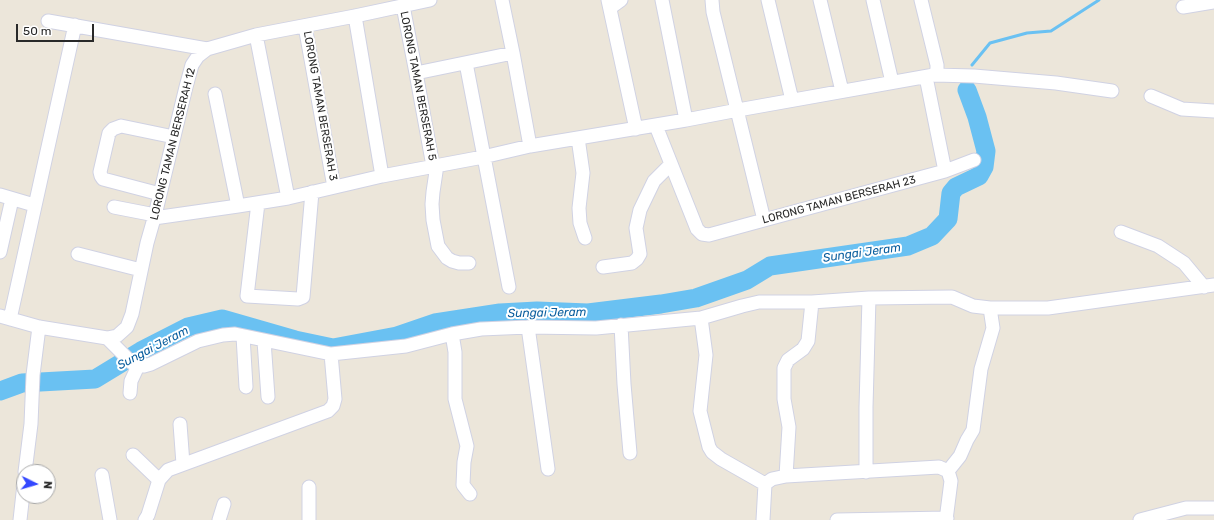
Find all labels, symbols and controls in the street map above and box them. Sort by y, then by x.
street label: LORONG TAMAN BERSERAH 5 [397,10,439,162]
scale bar [18,16,96,42]
text: 50 m [23,24,51,38]
street label: LORONG TAMAN BERSERAH 3 [300,30,340,182]
street label: LORONG TAMAN BERSERAH 12 [148,67,198,221]
street label: LORONG TAMAN BERSERAH 23 [761,173,917,227]
water label: Sungai Jeram [822,240,902,266]
water label: Sungai Jeram [508,305,586,321]
water label: Sungai Jeram [115,323,191,373]
north arrow [16,464,56,504]
text: N [41,480,54,490]

